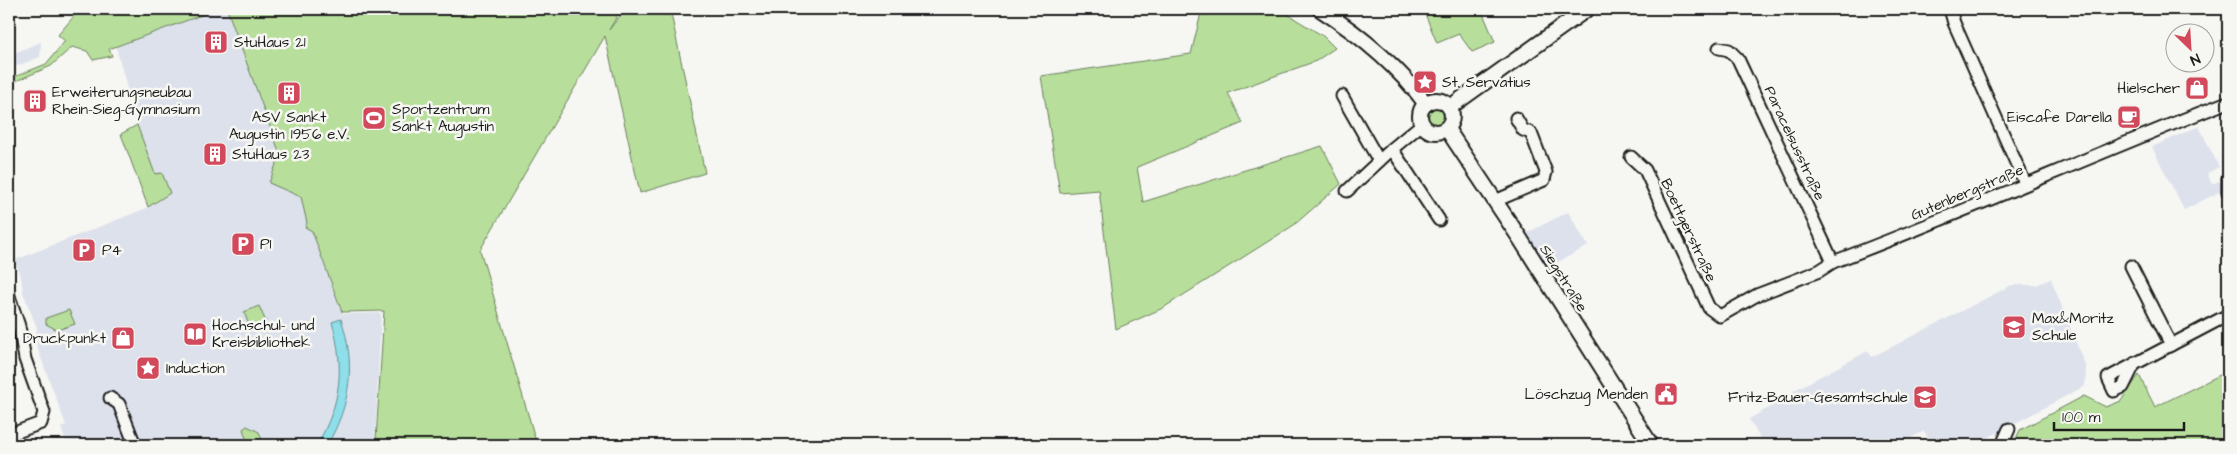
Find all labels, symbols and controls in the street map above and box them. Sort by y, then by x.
north arrow [2164,22,2214,72]
building icon: StuHaus 21 [203,29,229,55]
place label: StuHaus 21 [234,32,306,53]
text: N [2187,48,2203,70]
place icon: St. Servatius [1412,69,1438,95]
place label: St. Servatius [1442,72,1531,93]
shop icon: Hielscher [2184,75,2210,101]
place label: Hielscher [2117,78,2180,99]
building icon: ASV Sankt Augustin 1956 e.V. [276,80,302,106]
place label: Erweiterungsneubau Rhein-Sieg-Gymnasium [52,82,200,121]
street label: Paracelsusstraße [1759,83,1830,204]
building icon: Erweiterungsneubau Rhein-Sieg-Gymnasium [22,88,48,114]
place label: Sportzentrum Sankt Augustin [392,99,494,138]
cafe icon: Eiscafe Darella [2116,104,2142,130]
sports icon: Sportzentrum Sankt Augustin [361,105,387,131]
place label: ASV Sankt Augustin 1956 e.V. [229,107,349,146]
place label: Eiscafe Darella [2007,107,2112,128]
building icon: StuHaus 23 [202,141,228,167]
place label: StuHaus 23 [232,144,310,165]
street label: Gutenbergstraße [1908,159,2027,227]
street label: Boettgerstraße [1655,175,1722,286]
parking icon: P1 [230,231,256,257]
place label: P1 [260,234,272,255]
parking icon: P4 [71,237,97,263]
place label: P4 [102,240,122,261]
street label: Siegstraße [1534,240,1593,317]
place label: Max&Moritz Schule [2032,308,2115,346]
school or university icon: Max&Moritz Schule [2001,314,2027,340]
place label: Hochschul- und Kreisbibliothek [212,315,315,353]
library icon: Hochschul- und Kreisbibliothek [182,321,208,347]
shop icon: Druckpunkt [110,325,136,351]
place label: Druckpunkt [23,328,106,349]
place icon: Induction [135,355,161,381]
place label: Induction [166,358,225,379]
public building icon: Löschzug Menden [1653,381,1679,407]
place label: Löschzug Menden [1525,384,1648,406]
school or university icon: Fritz-Bauer-Gesamtschule [1912,384,1938,410]
place label: Fritz-Bauer-Gesamtschule [1728,387,1908,408]
scale bar [2054,399,2184,431]
text: 100 m [2062,407,2101,428]

